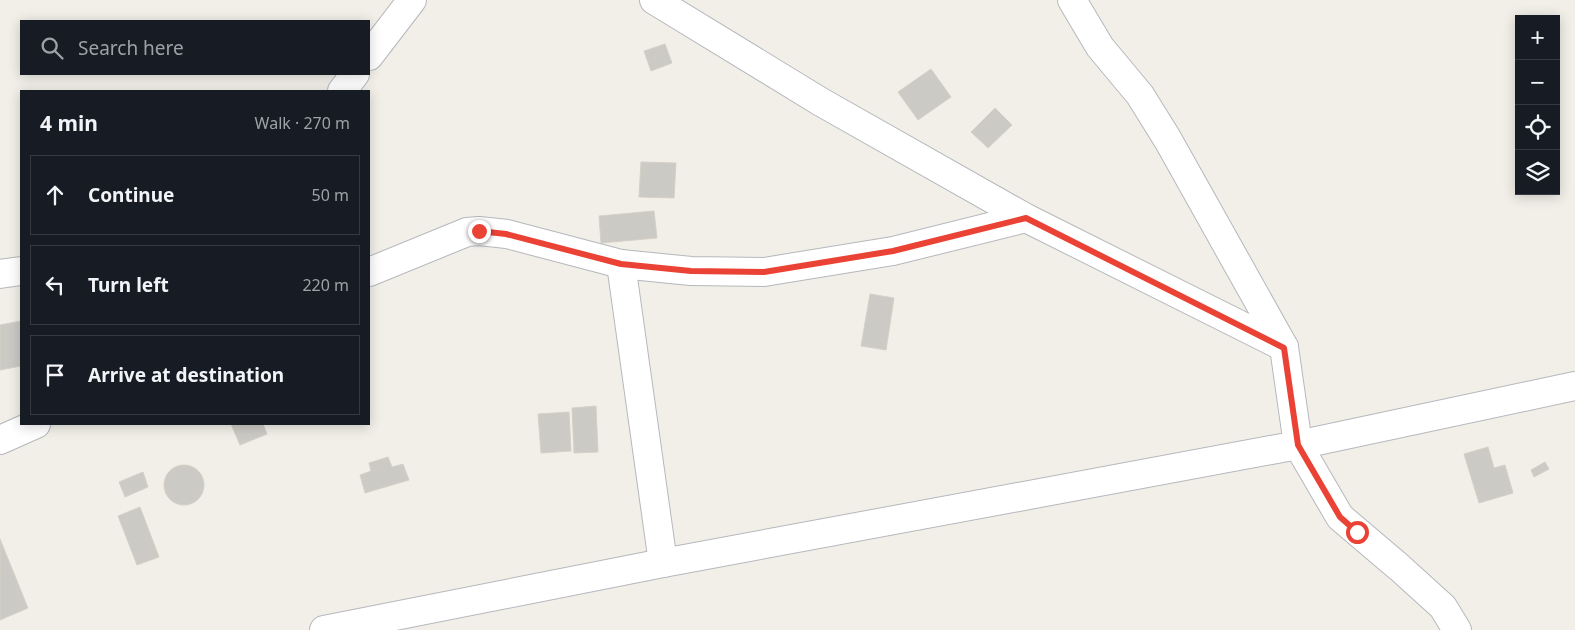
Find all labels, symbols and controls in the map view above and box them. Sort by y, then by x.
map controls [1515,15,1560,195]
button: + [1515,15,1560,60]
search box [20,20,370,75]
icon: search [38,34,66,62]
text: Search here [78,35,184,61]
button: − [1515,60,1560,105]
button: locate [1515,105,1560,150]
text: 4 min [40,109,98,137]
text: Walk · 270 m [255,112,350,134]
button: layers [1515,150,1560,195]
icon: ahead [41,181,69,209]
text: Continue [88,182,174,208]
text: 50 m [312,184,349,206]
route end [468,220,491,243]
icon: left [41,271,69,299]
text: Turn left [88,272,169,298]
text: 220 m [302,274,349,296]
icon: arrive [41,361,69,389]
text: Arrive at destination [88,362,284,388]
route start [1346,521,1369,544]

